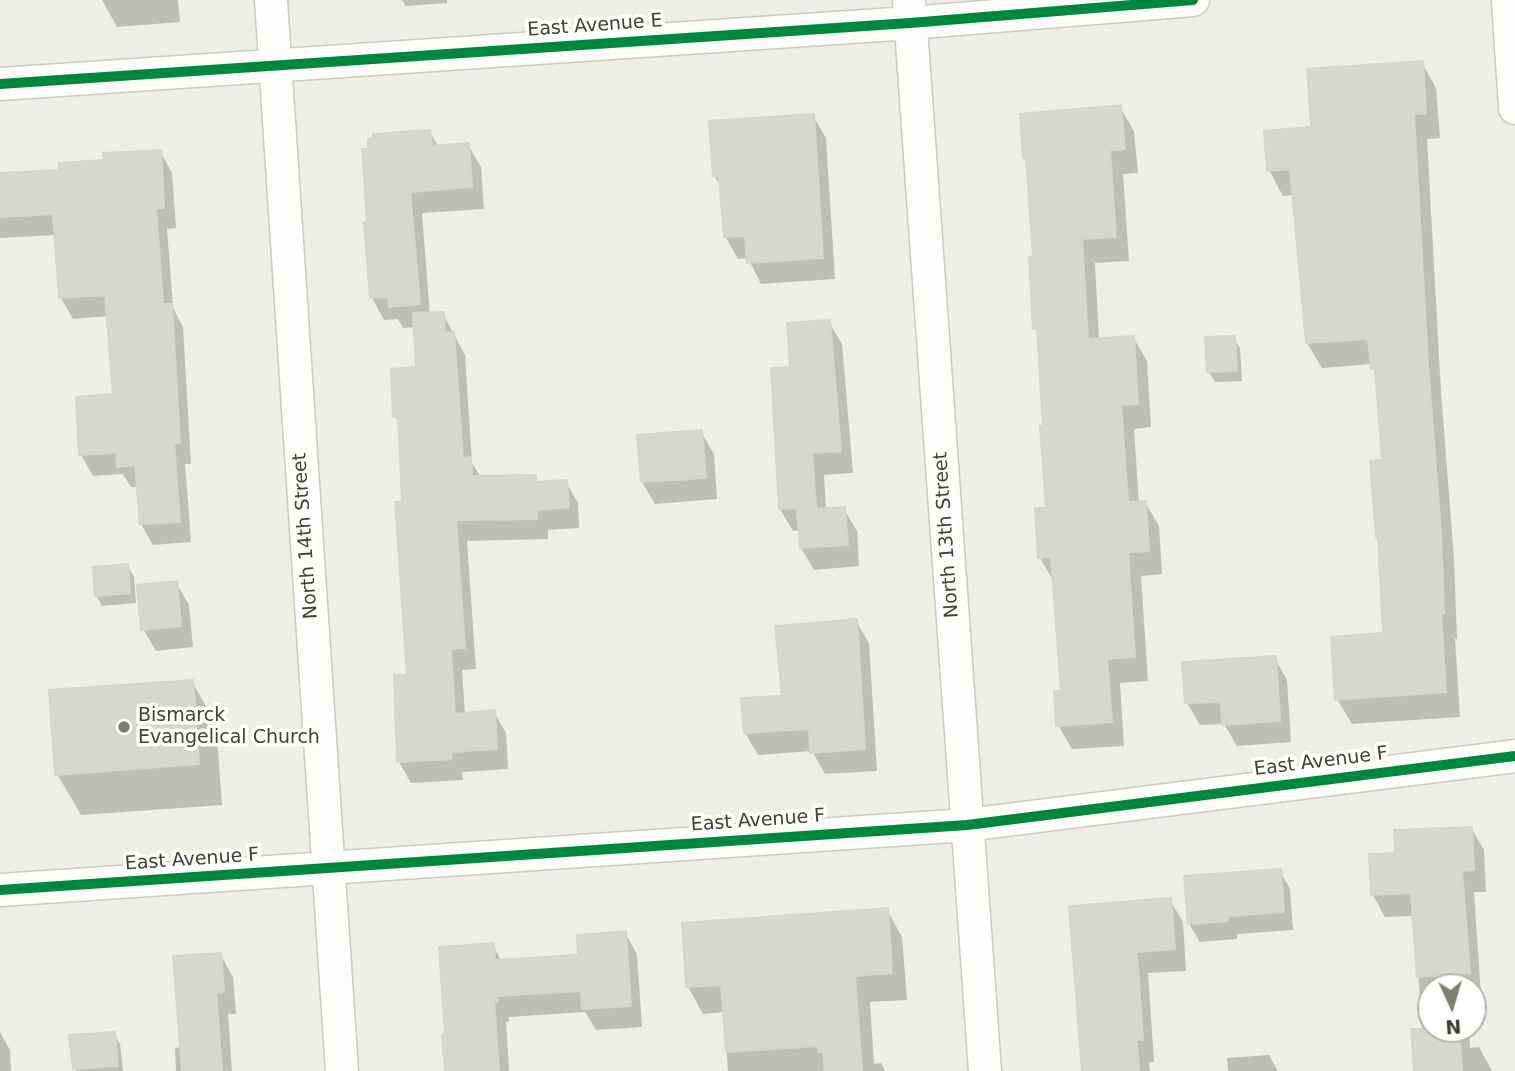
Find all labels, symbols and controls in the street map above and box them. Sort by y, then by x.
street label: East Avenue E [527,10,663,42]
street label: North 13th Street [930,451,964,619]
street label: North 14th Street [289,452,323,620]
place label: Bismarck Evangelical Church [138,705,320,749]
marker: Bismarck Evangelical Church [116,719,132,735]
street label: East Avenue F [1253,742,1389,782]
street label: East Avenue F [690,805,826,837]
street label: East Avenue F [124,844,260,876]
north arrow [1417,973,1487,1043]
text: N [1445,1015,1462,1038]

